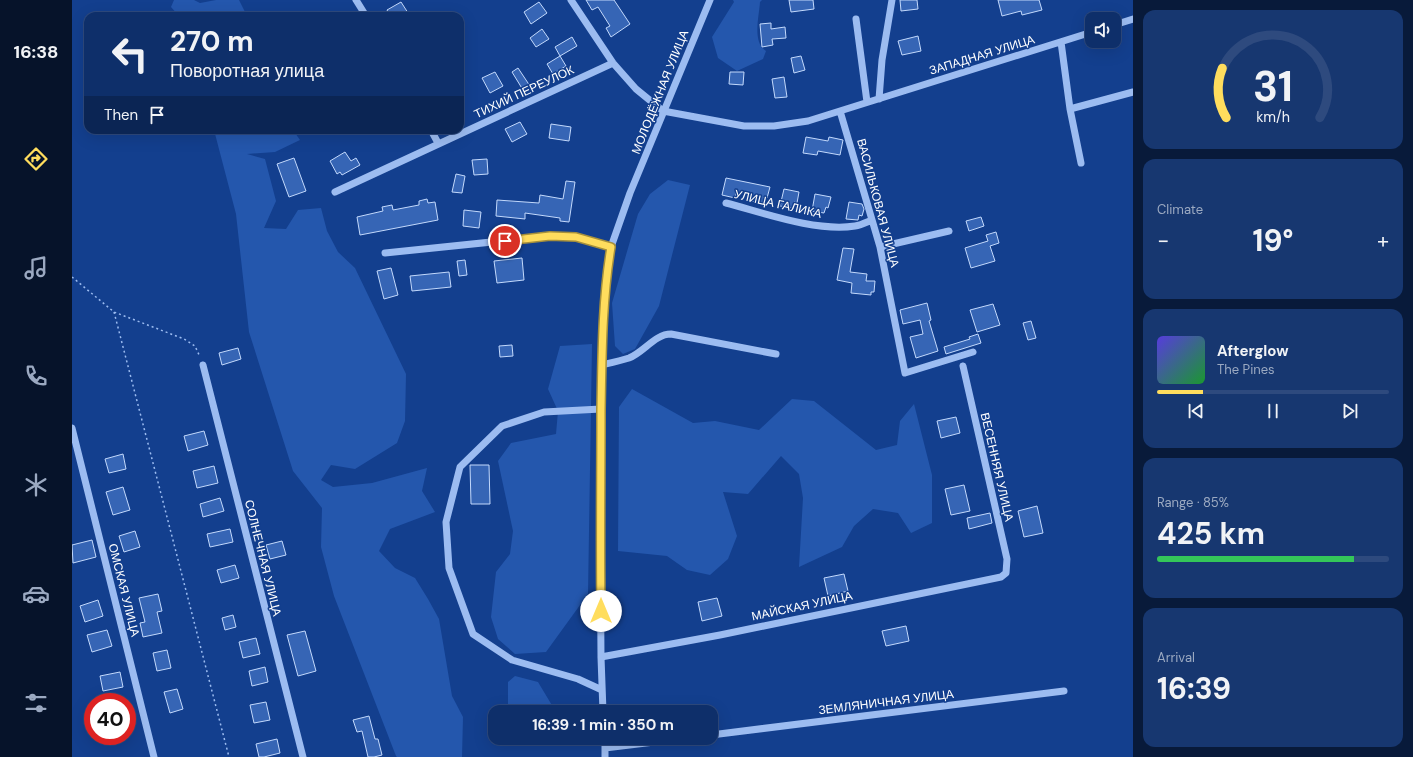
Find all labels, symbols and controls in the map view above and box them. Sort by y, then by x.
map controls [1085,12,1121,48]
button: sound [1085,12,1121,48]
text: 270 m [170,23,253,60]
icon: left [104,28,156,80]
street label: МОЛОДЁЖНАЯ УЛИЦА [628,28,692,156]
street label: ЗАПАДНАЯ УЛИЦА [927,31,1037,79]
text: 16:38 [14,40,58,64]
text: Поворотная улица [170,59,324,83]
text: 31 [1253,60,1293,114]
street label: ТИХИЙ ПЕРЕУЛОК [471,62,577,122]
icon: arrive [146,104,168,126]
text: Then [104,105,138,125]
text: km/h [1256,107,1290,125]
street label: ВАСИЛЬКОВАЯ УЛИЦА [853,137,903,269]
icon: directions [22,145,50,173]
street label: УЛИЦА ГАЛИКА [733,186,823,222]
text: Climate [1157,201,1203,218]
text: 19° [1253,221,1293,260]
pin [488,224,522,258]
text: − [1157,226,1169,255]
text: + [1377,226,1389,255]
icon: arrive [494,230,516,252]
icon: music [22,254,50,282]
text: Afterglow [1217,341,1289,361]
text: The Pines [1217,361,1275,378]
icon: phone [22,362,50,390]
icon: previous [1185,400,1207,422]
icon: pause [1262,400,1284,422]
icon: next [1339,400,1361,422]
street label: ВЕСЕННЯЯ УЛИЦА [977,411,1017,523]
icon: climate [22,471,50,499]
text: Range · 85% [1157,494,1229,511]
street label: СОЛНЕЧНАЯ УЛИЦА [241,498,285,618]
text: 425 km [1157,514,1265,553]
street label: ОМСКАЯ УЛИЦА [105,542,143,638]
icon: car [22,580,50,608]
street label: МАЙСКАЯ УЛИЦА [750,587,854,625]
position arrow [580,590,622,632]
text: Arrival [1157,649,1195,666]
text: 16:39 [1157,669,1231,708]
street label: ЗЕМЛЯНИЧНАЯ УЛИЦА [817,686,955,718]
icon: filters [22,689,50,717]
speed limit sign: 40 [84,693,136,745]
text: 16:39 · 1 min · 350 m [532,715,674,735]

